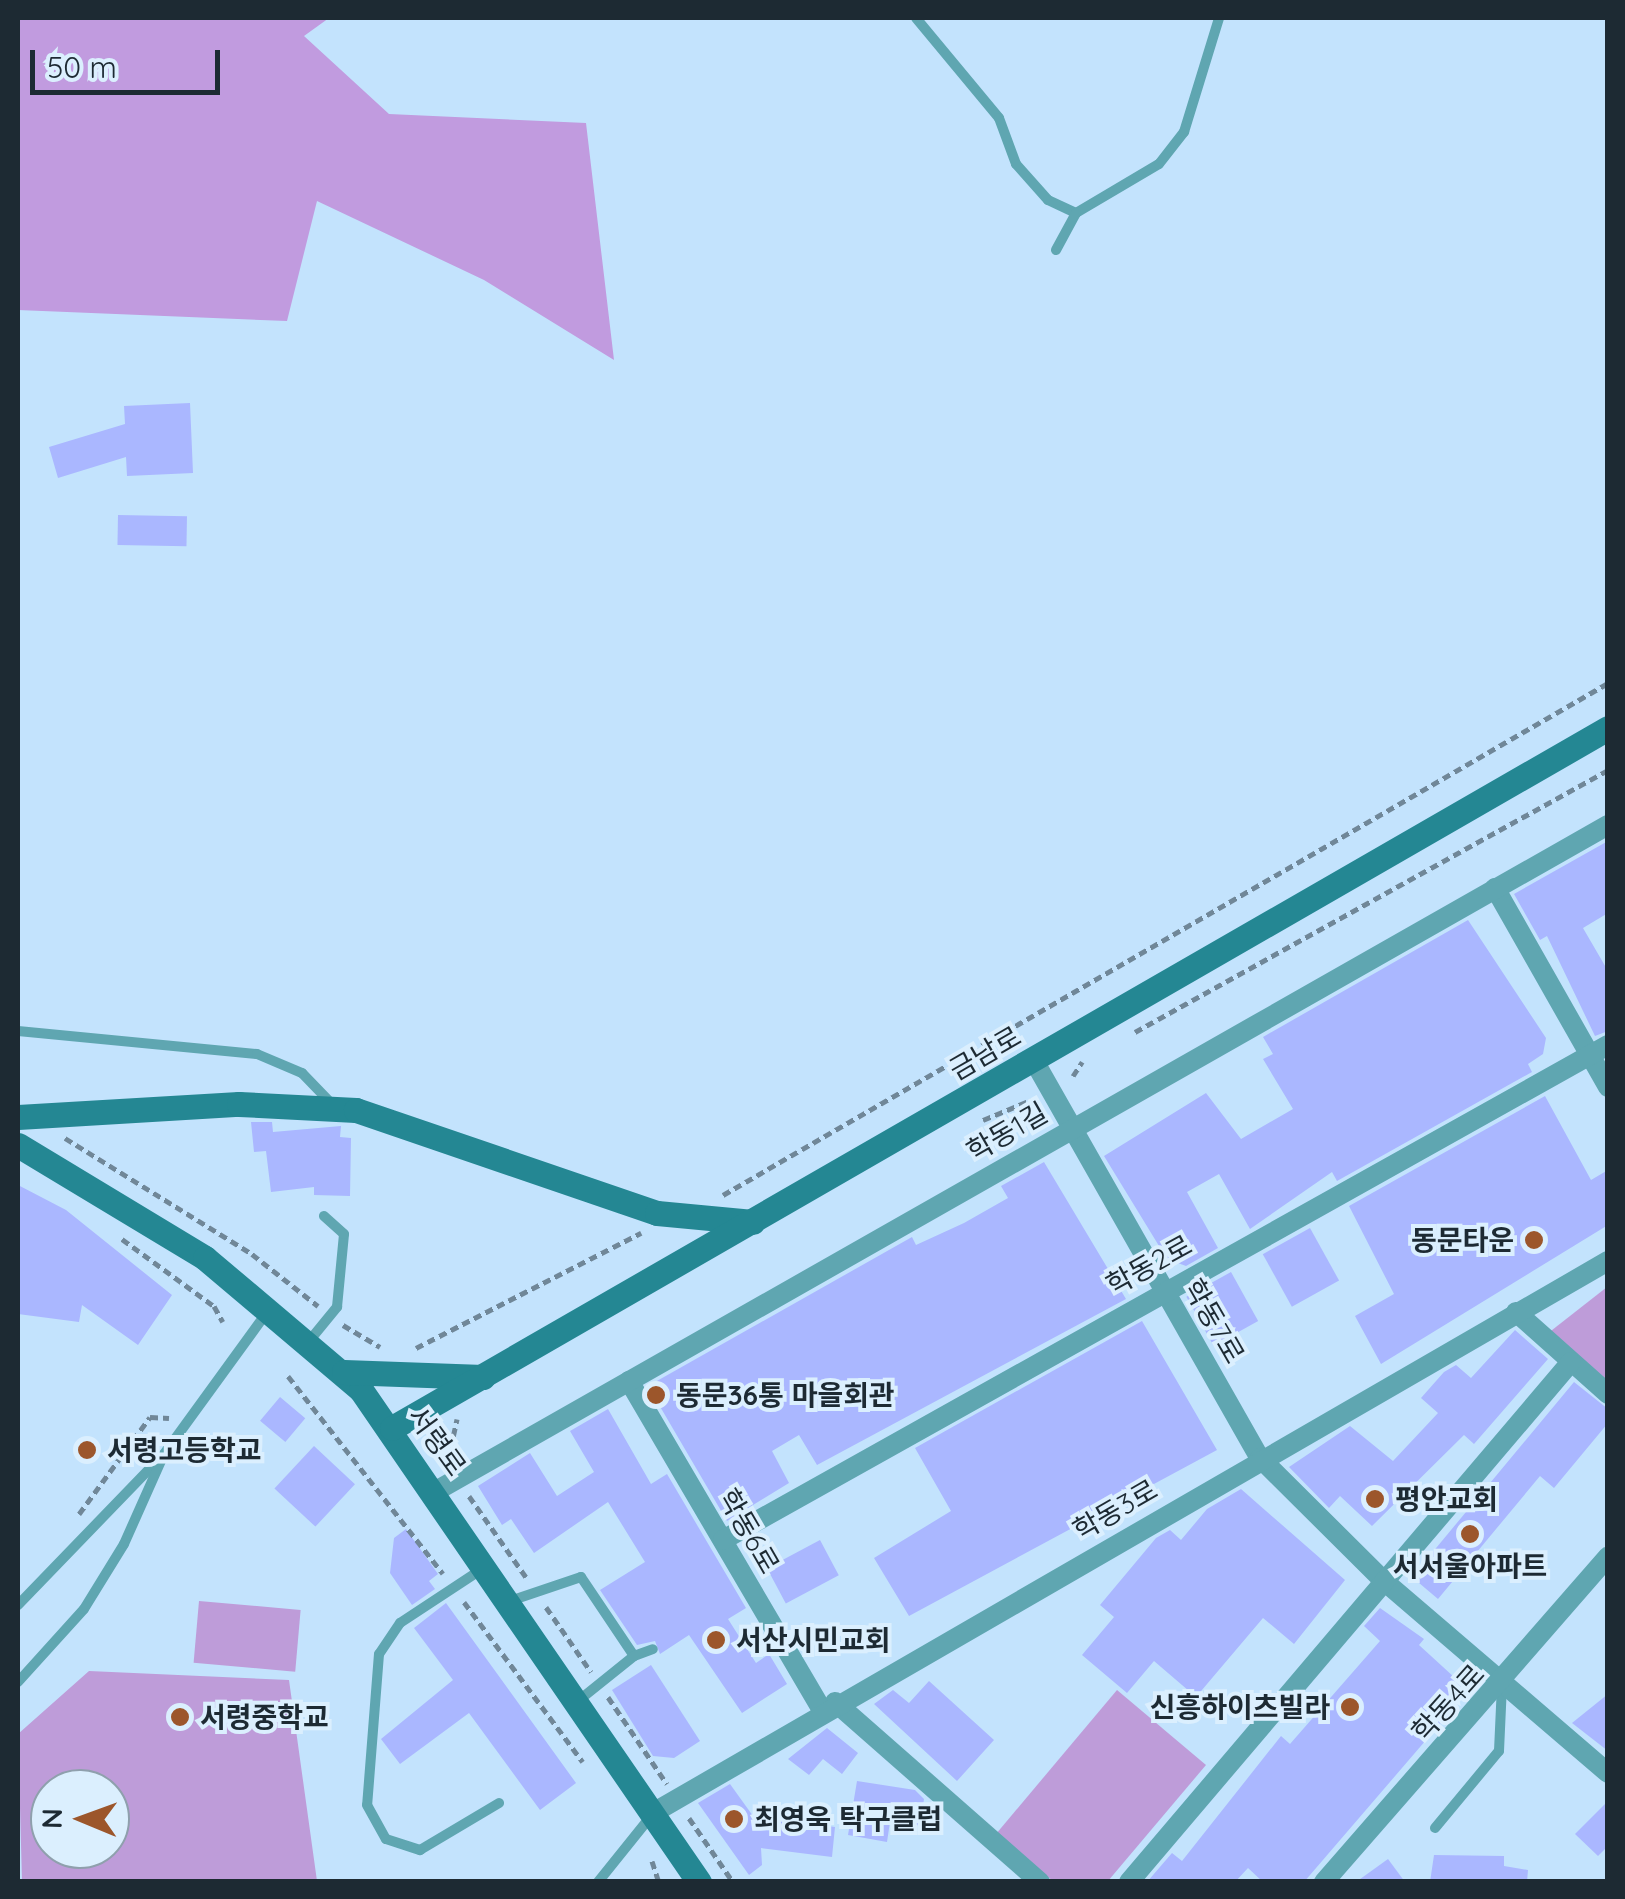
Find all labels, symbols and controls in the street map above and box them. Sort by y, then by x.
scale bar [35,30,225,92]
text: 50 m [47,48,117,86]
street label: 금남로 [943,1019,1027,1087]
street label: 학동1길 [961,1096,1053,1168]
place label: 동문타운 [1411,1223,1514,1257]
street label: 학동2로 [1100,1228,1198,1302]
marker: 동문타운 [1523,1229,1545,1251]
street label: 학동7로 [1177,1273,1251,1369]
place label: 동문36통 마을회관 [676,1378,895,1412]
marker: 동문36통 마을회관 [645,1384,667,1406]
street label: 서령로 [401,1400,473,1482]
place label: 서령고등학교 [107,1433,262,1467]
marker: 서령고등학교 [76,1439,98,1461]
street label: 학동3로 [1067,1472,1163,1548]
place label: 평안교회 [1395,1482,1498,1516]
street label: 학동6로 [711,1483,787,1579]
marker: 평안교회 [1364,1488,1386,1510]
marker: 서서울아파트 [1459,1523,1481,1545]
place label: 서서울아파트 [1393,1549,1547,1583]
place label: 서산시민교회 [736,1623,891,1657]
marker: 서산시민교회 [705,1629,727,1651]
street label: 학동4로 [1405,1658,1491,1748]
place label: 신흥하이츠빌라 [1150,1690,1330,1724]
marker: 신흥하이츠빌라 [1339,1696,1361,1718]
place label: 서령중학교 [200,1700,329,1734]
marker: 서령중학교 [169,1706,191,1728]
north arrow [30,1769,130,1869]
place label: 최영욱 탁구클럽 [754,1802,942,1836]
text: N [34,1808,69,1829]
marker: 최영욱 탁구클럽 [723,1808,745,1830]

